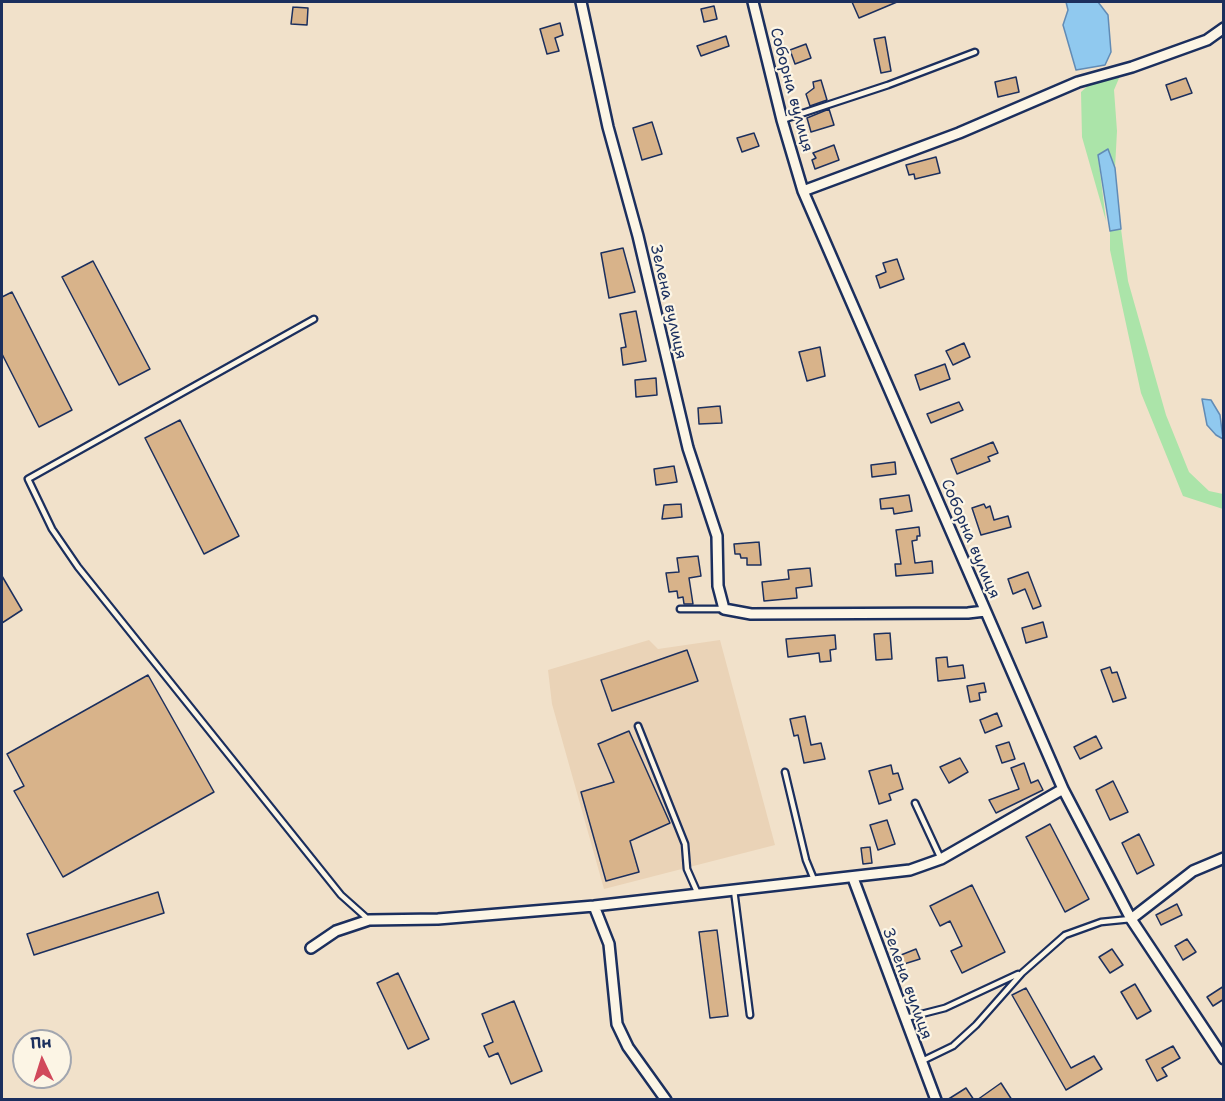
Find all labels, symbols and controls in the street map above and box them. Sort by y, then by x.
street label: Соборна вулиця [765,26,817,154]
street label: Зелена вулиця [646,243,690,361]
street label: Соборна вулиця [936,476,1004,602]
street label: Зелена вулиця [878,926,936,1042]
north arrow [12,1029,72,1089]
text: Пн [30,1031,52,1054]

